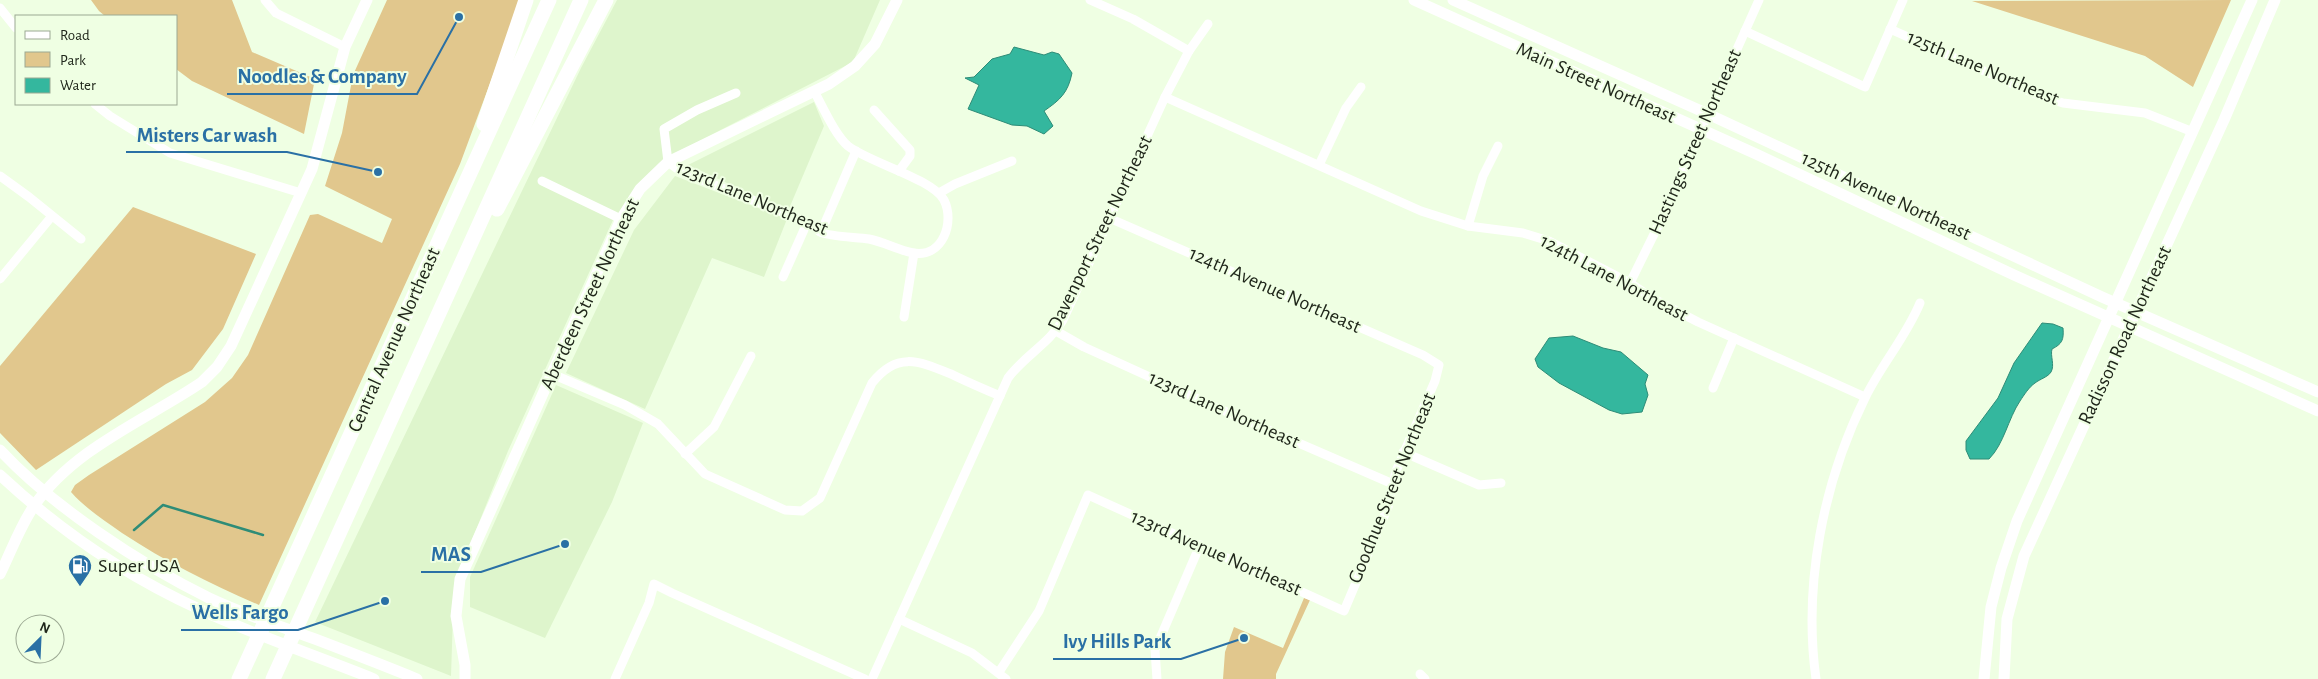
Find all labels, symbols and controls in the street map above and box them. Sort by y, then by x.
legend [15,15,178,105]
street label: 125th Lane Northeast [1904,27,2062,109]
text: Road [60,28,90,43]
street label: Main Street Northeast [1513,39,1679,127]
street label: Hastings Street Northeast [1645,46,1745,238]
text: Park [60,53,86,68]
callout: Noodles & Company [227,58,417,94]
text: Noodles & Company [237,66,407,87]
text: Water [60,78,96,93]
callout: Misters Car wash [126,116,287,152]
text: Misters Car wash [137,125,277,146]
street label: Davenport Street Northeast [1044,132,1156,334]
street label: 125th Avenue Northeast [1798,148,1974,244]
street label: 123rd Lane Northeast [673,157,831,239]
street label: Aberdeen Street Northeast [537,195,643,393]
street label: 124th Lane Northeast [1537,231,1692,326]
street label: Radisson Road Northeast [2075,242,2175,427]
street label: 124th Avenue Northeast [1186,243,1364,337]
street label: Central Avenue Northeast [344,244,444,435]
street label: 123rd Lane Northeast [1146,368,1303,453]
street label: Goodhue Street Northeast [1345,389,1440,586]
street label: 123rd Avenue Northeast [1128,506,1305,600]
callout: MAS [421,536,481,572]
text: MAS [431,544,471,565]
fuel station icon: Super USA [67,553,93,587]
place label: Super USA [98,556,181,576]
callout: Wells Fargo [181,594,298,630]
text: Wells Fargo [191,602,289,623]
north arrow [15,614,65,664]
text: N [38,620,52,636]
callout: Ivy Hills Park [1053,623,1181,659]
text: Ivy Hills Park [1063,631,1172,652]

